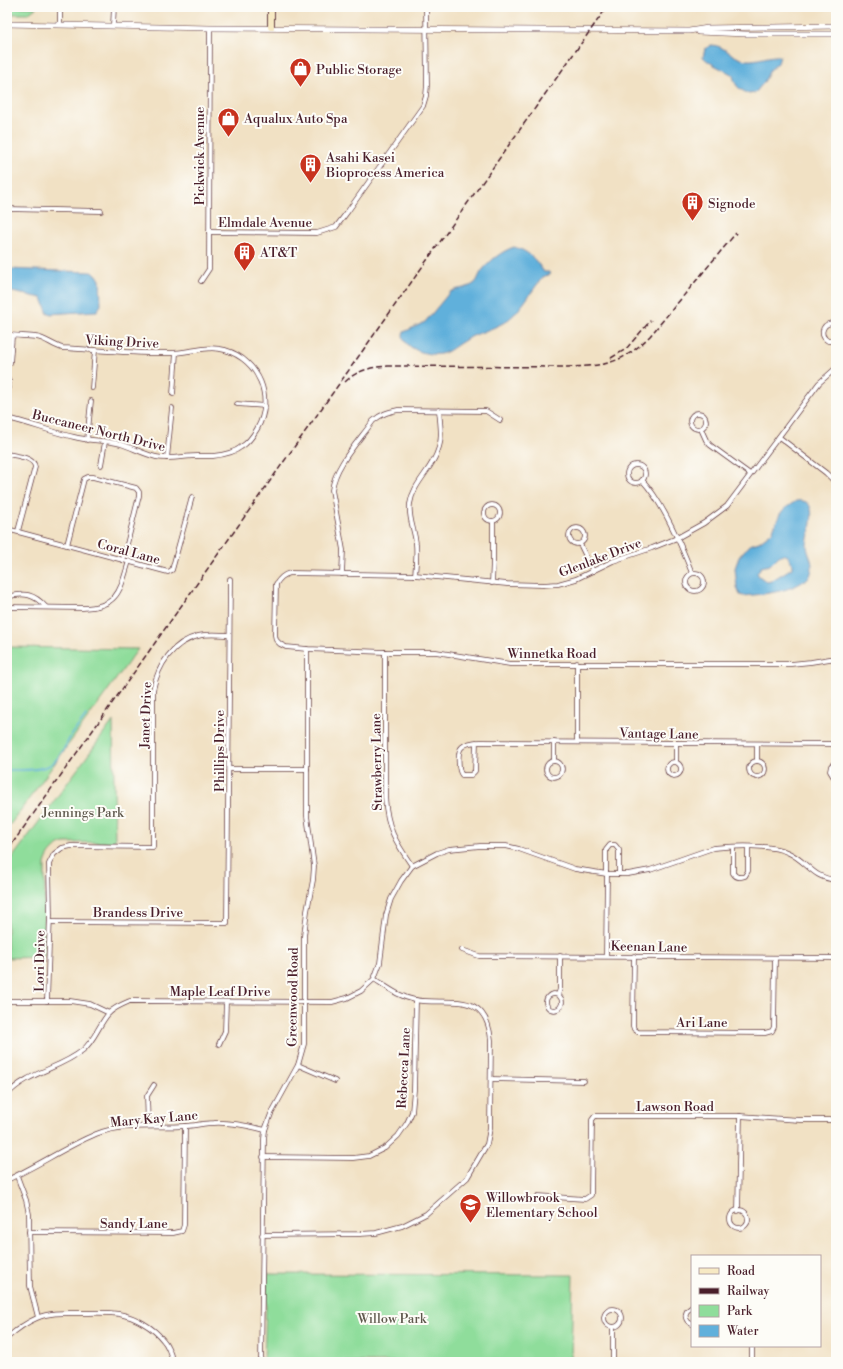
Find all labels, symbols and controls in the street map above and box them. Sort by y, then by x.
shop icon: Public Storage [287,56,313,89]
place label: Public Storage [316,62,402,78]
shop icon: Aqualux Auto Spa [216,105,242,138]
street label: Pickwick Avenue [192,106,208,205]
place label: Aqualux Auto Spa [243,111,348,127]
place label: Asahi Kasei Bioprocess America [325,150,445,181]
building icon: Asahi Kasei Bioprocess America [298,151,324,184]
building icon: Signode [680,190,706,223]
place label: Signode [708,196,756,212]
street label: Elmdale Avenue [218,215,312,231]
building icon: AT&T [231,239,257,272]
place label: AT&T [259,245,297,261]
street label: Viking Drive [83,332,160,352]
street label: Buccaneer North Drive [30,406,167,455]
street label: Glenlake Drive [557,535,644,581]
street label: Coral Lane [96,536,162,568]
street label: Winnetka Road [507,646,597,662]
street label: Janet Drive [137,681,155,750]
street label: Phillips Drive [212,710,228,792]
street label: Strawberry Lane [368,713,386,811]
street label: Vantage Lane [618,725,699,743]
park label: Jennings Park [41,805,125,821]
street label: Brandess Drive [92,905,183,921]
street label: Lori Drive [31,930,49,992]
street label: Keenan Lane [610,938,688,956]
street label: Greenwood Road [284,946,302,1047]
street label: Maple Leaf Drive [170,984,271,1000]
street label: Ari Lane [675,1015,728,1031]
street label: Rebecca Lane [394,1027,414,1109]
street label: Lawson Road [636,1099,715,1115]
street label: Mary Kay Lane [109,1107,199,1131]
place label: Willowbrook Elementary School [485,1190,598,1221]
school or university icon: Willowbrook Elementary School [458,1191,484,1224]
street label: Sandy Lane [100,1216,168,1232]
legend [691,1255,821,1347]
text: Road [727,1264,755,1279]
text: Railway [727,1284,769,1299]
text: Park [727,1304,753,1319]
park label: Willow Park [356,1311,428,1327]
text: Water [726,1324,759,1339]

